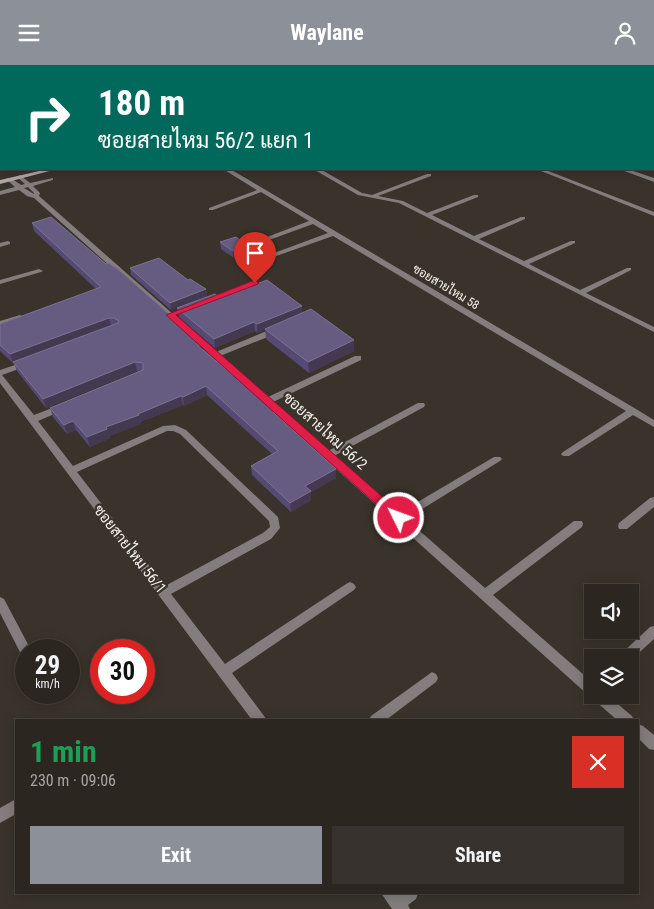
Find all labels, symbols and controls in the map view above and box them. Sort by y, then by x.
icon: menu [15,19,43,47]
icon: person [611,19,639,47]
text: Waylane [290,20,364,45]
text: 180 m [98,83,185,124]
icon: right [15,85,80,150]
text: ซอยสายไหม 56/2 แยก 1 [98,128,314,153]
pin [234,232,276,283]
icon: arrive [241,239,269,267]
street label: ซอยสายไหม 58 [410,261,482,312]
street label: ซอยสายไหม 56/2 [279,388,371,473]
position arrow [372,491,424,543]
street label: ซอยสายไหม 56/1 [90,501,171,597]
map controls [584,584,639,704]
button: sound [584,584,639,639]
speed limit sign: 30 [90,639,155,704]
button: layers [584,649,639,704]
text: 29 [35,651,60,680]
text: km/h [35,677,60,691]
text: 1 min [30,734,97,769]
button: close [572,736,624,788]
text: 230 m · 09:06 [30,771,116,790]
button: Exit [30,826,322,884]
button: Share [332,826,624,884]

